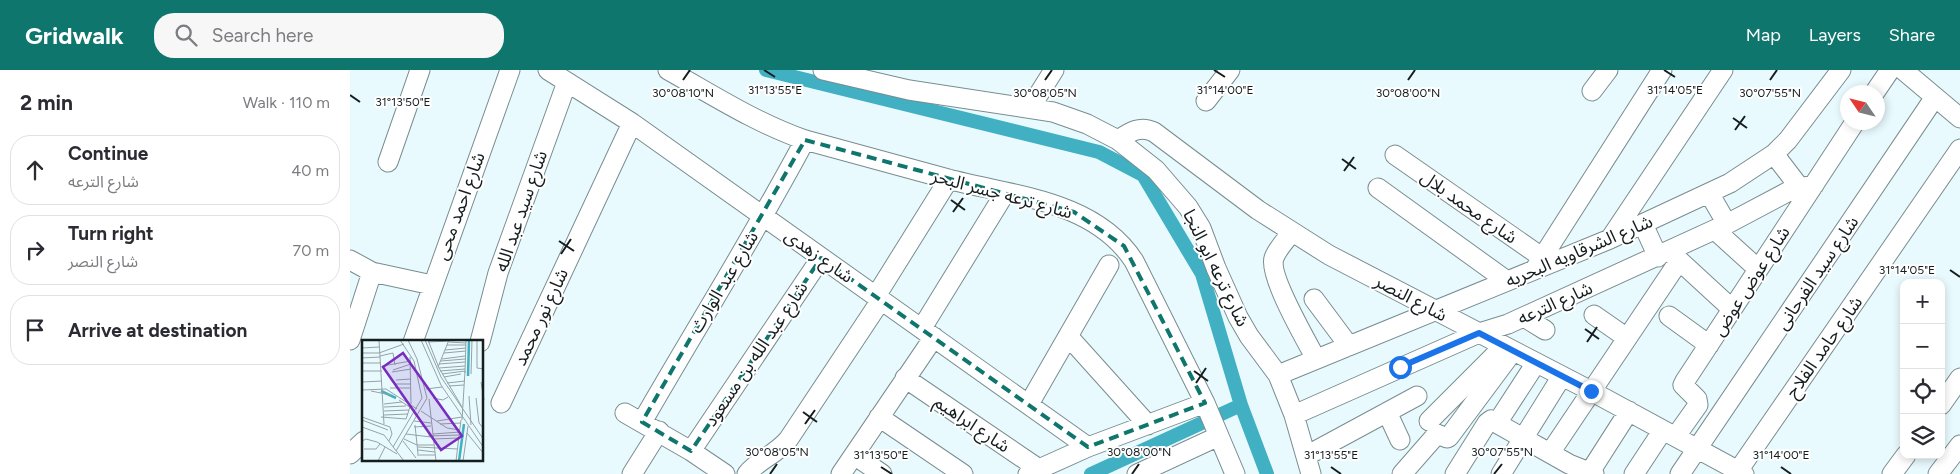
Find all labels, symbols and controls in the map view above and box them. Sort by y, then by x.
search box [154,13,504,58]
text: Gridwalk [25,21,124,50]
icon: search [172,21,200,49]
text: Search here [212,24,313,47]
text: Map [1746,24,1781,46]
text: Layers [1809,24,1861,46]
text: Share [1889,24,1935,46]
text: 31°13'55"E [748,83,802,97]
text: 31°14'00"E [1196,83,1254,97]
text: 31°14'05"E [1647,83,1703,97]
north arrow [1840,85,1885,130]
text: 30°08'10"N [652,86,714,100]
text: 30°08'05"N [1013,86,1077,100]
text: 30°08'00"N [1376,86,1440,100]
text: 30°07'55"N [1739,86,1801,100]
text: 2 min [20,90,73,115]
text: Walk · 110 m [243,93,330,112]
text: 31°13'50"E [375,95,431,109]
text: Continue [68,142,148,165]
street label: شارع سيد عبد الله [490,147,555,275]
street label: شارع احمد محى [430,149,492,264]
icon: ahead [21,156,49,184]
text: 40 m [291,161,329,180]
street label: شارع ترعه جسر البحر [927,164,1075,226]
street label: شارع محمد بلال [1415,166,1522,251]
text: شارع الترعه [68,172,139,191]
street label: شارع ترعه ابو النجا [1175,206,1254,332]
street label: شارع الشرقاويه البحريه [1502,210,1657,295]
street label: شارع سيد الفرحانى [1771,212,1866,336]
text: Turn right [68,222,154,245]
street label: شارع عوض عوض [1707,222,1797,342]
street label: شارع زهدى [779,224,858,290]
street label: شارع عبد الوارث [685,227,766,339]
icon: right [21,236,49,264]
text: 70 m [293,241,329,260]
text: شارع النصر [68,252,138,271]
text: 31°14'05"E [1879,263,1935,277]
street label: شارع نور محمد [509,265,576,370]
street label: شارع النصر [1369,269,1451,329]
street label: شارع عبد الله بن مسعود [699,277,815,432]
street label: شارع الترعه [1514,277,1597,332]
map controls [1900,279,1945,459]
button: + [1900,279,1945,324]
street label: شارع حامد الفلاح [1781,292,1870,404]
icon: arrive [21,316,49,344]
text: Arrive at destination [68,319,247,342]
button: − [1900,324,1945,369]
inset map [362,340,484,462]
route start [1389,356,1412,379]
button: locate [1900,369,1945,414]
route end [1580,380,1603,403]
street label: شارع ابراهيم [928,391,1014,460]
button: layers [1900,414,1945,459]
text: 30°08'05"N [745,445,809,459]
text: 30°08'00"N [1107,445,1171,459]
text: 30°07'55"N [1471,445,1533,459]
text: 31°13'50"E [853,448,909,462]
text: 31°13'55"E [1304,448,1358,462]
text: 31°14'00"E [1752,448,1810,462]

